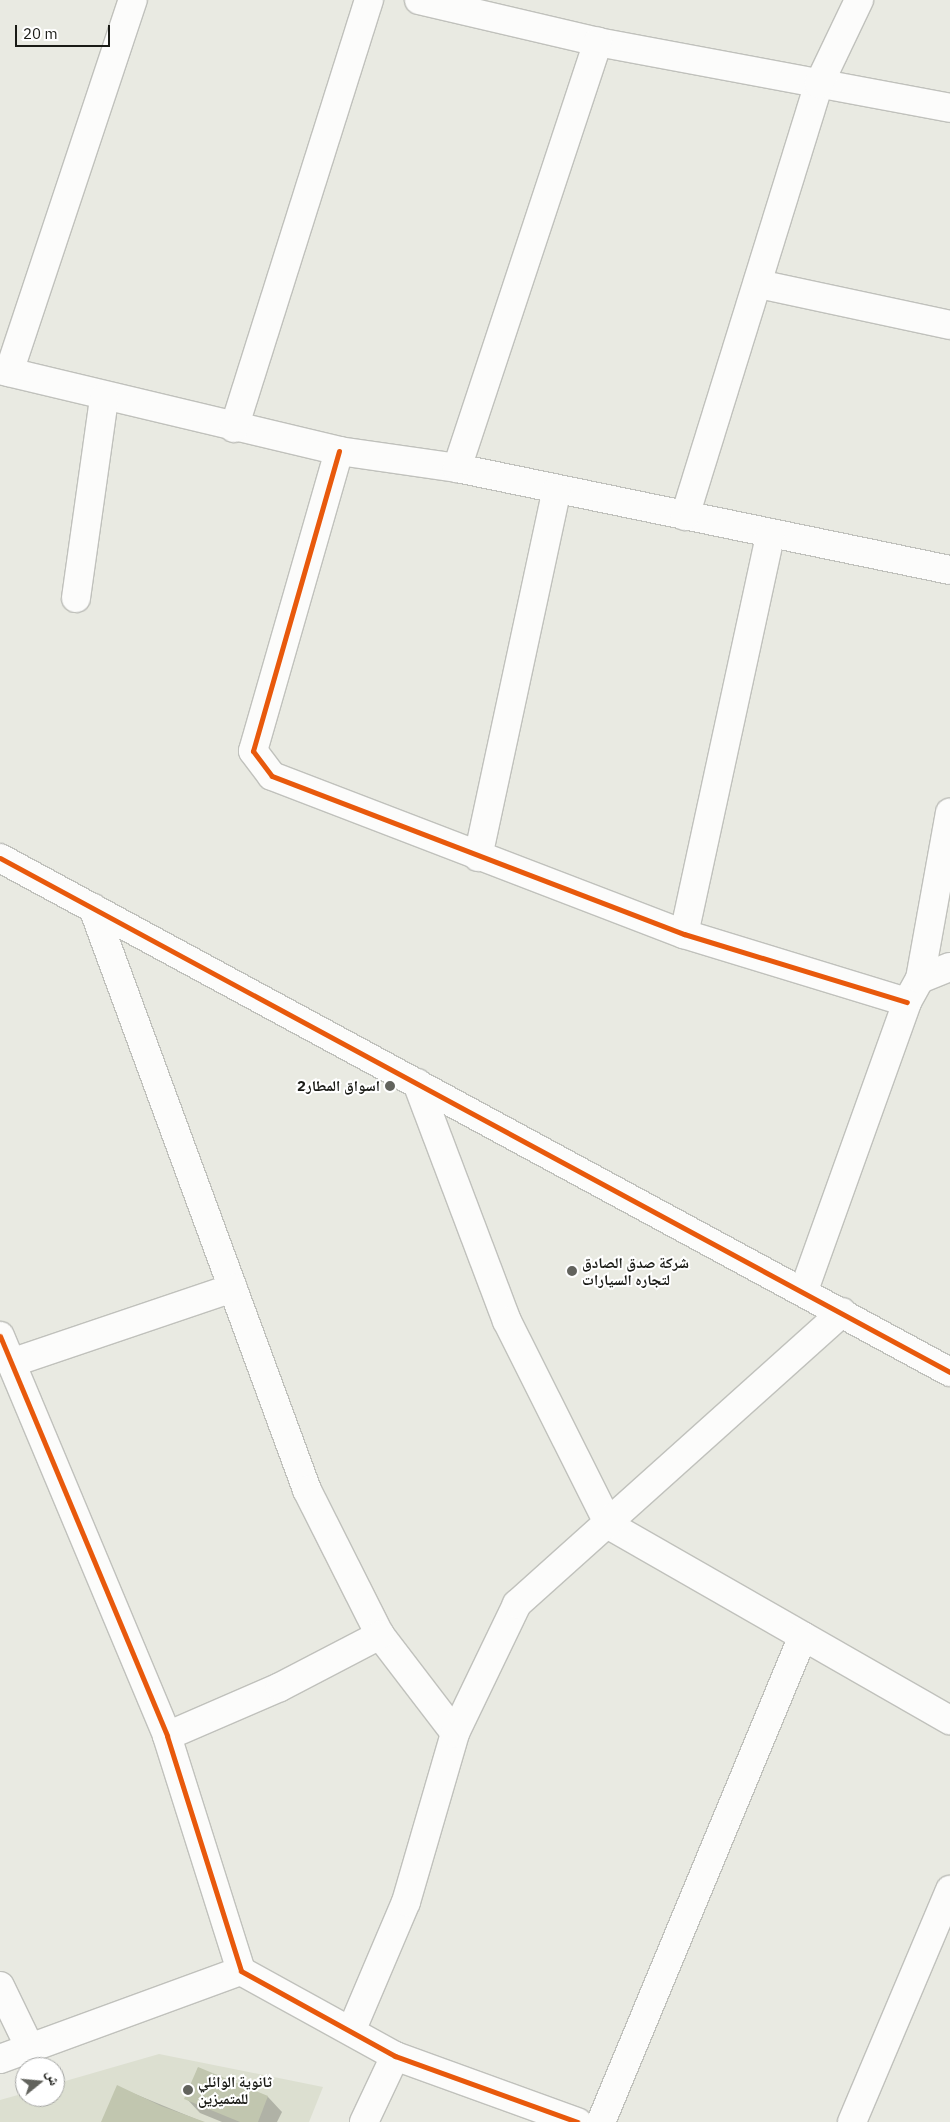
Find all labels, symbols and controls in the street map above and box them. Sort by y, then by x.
scale bar [18,15,112,47]
text: 20 m [23,24,58,43]
place label: اسواق المطار2 [297,1077,380,1095]
marker: اسواق المطار2 [384,1080,396,1092]
place label: شركة صدق الصادق لتجاره السيارات [582,1253,689,1288]
marker: شركة صدق الصادق لتجاره السيارات [566,1265,578,1277]
north arrow [15,2057,65,2107]
text: ش [43,2068,64,2088]
place label: ثانوية الوائلي للمتميزين [198,2072,272,2107]
marker: ثانوية الوائلي للمتميزين [182,2084,194,2096]

